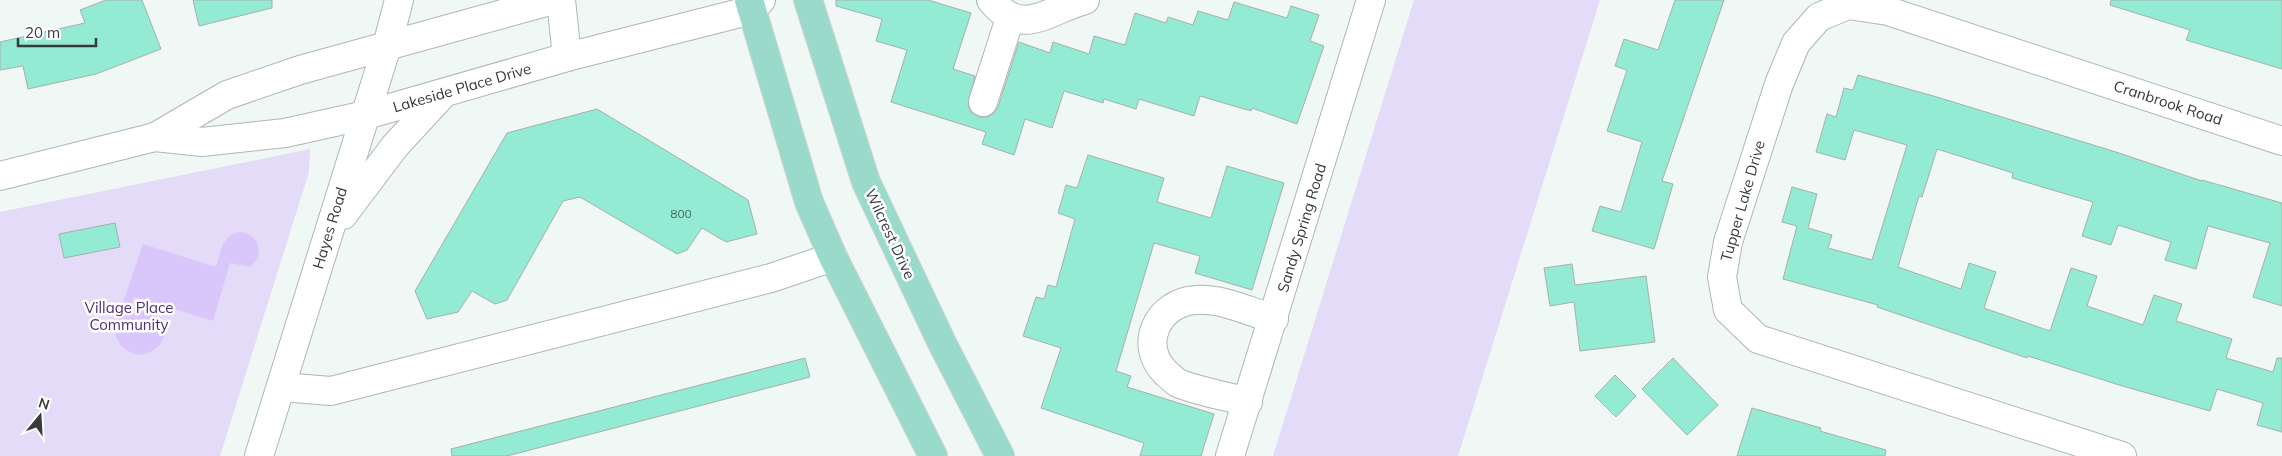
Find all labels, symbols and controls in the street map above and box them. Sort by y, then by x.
scale bar [18,15,95,47]
text: 20 m [25,23,60,42]
street label: Lakeside Place Drive [391,59,533,116]
street label: Cranbrook Road [2111,76,2225,129]
street label: Tupper Lake Drive [1716,138,1769,264]
street label: Sandy Spring Road [1273,161,1330,295]
street label: Hayes Road [308,185,351,271]
street label: Wilcrest Drive [861,186,920,282]
house number: 800 [670,206,692,221]
park label: Village Place Community [84,298,174,334]
north arrow [15,391,65,441]
text: N [36,393,52,414]

